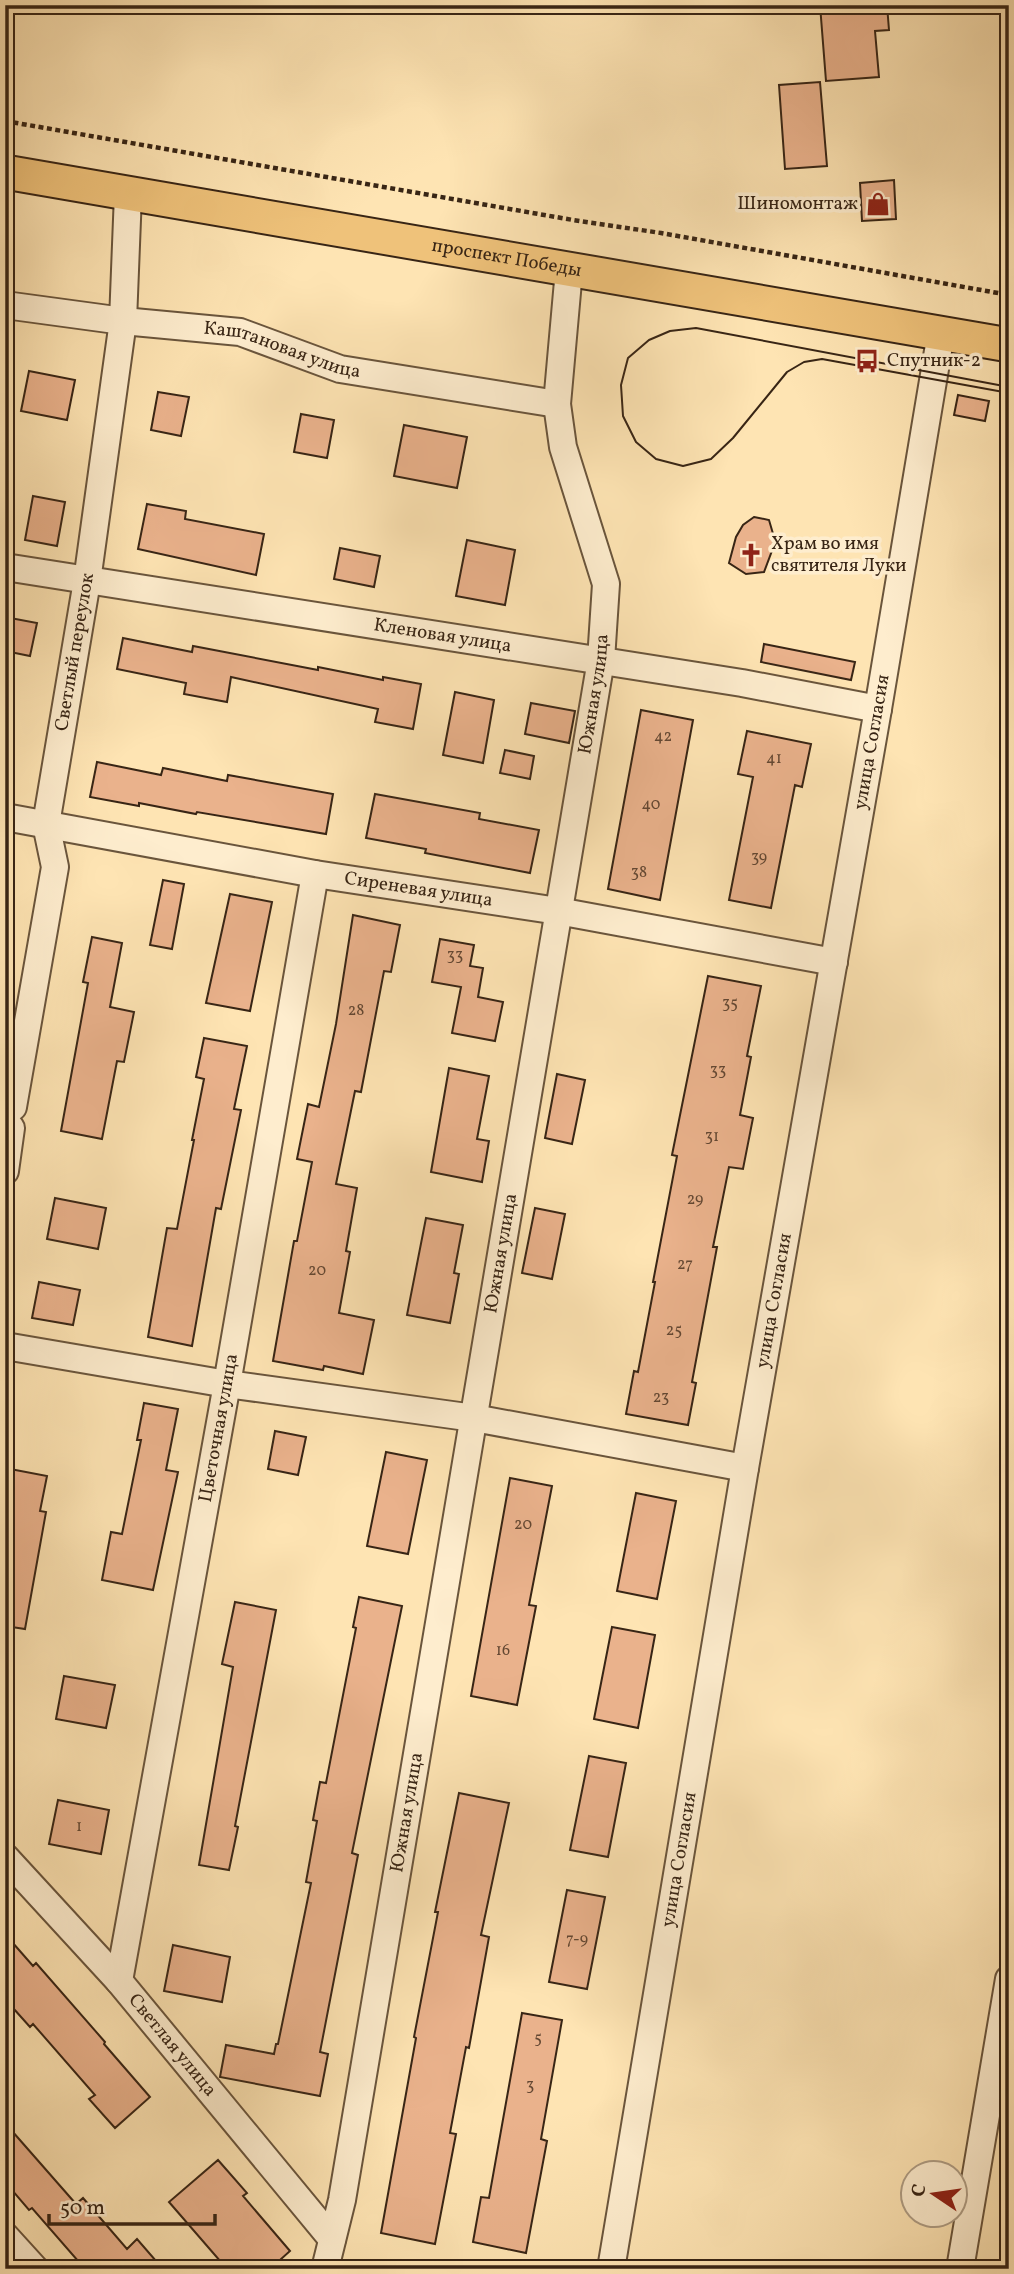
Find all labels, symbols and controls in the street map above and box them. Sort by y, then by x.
shop icon: Шиномонтаж [864,190,892,218]
place label: Шиномонтаж [737,191,858,217]
street label: проспект Победы [430,233,584,284]
street label: Каштановая улица [202,316,363,385]
bus stop icon: Спутник-2 [853,347,881,375]
place label: Спутник-2 [887,348,981,374]
place label: Храм во имя святителя Луки [771,531,907,579]
church icon: Храм во имя святителя Луки [737,541,765,569]
street label: Светлый переулок [49,571,101,733]
street label: Кленовая улица [372,612,513,660]
street label: Южная улица [572,633,616,756]
street label: улица Согласия [848,673,897,812]
house number: 42 [654,726,672,748]
house number: 41 [766,748,782,770]
house number: 40 [642,794,660,816]
house number: 39 [751,847,767,869]
house number: 38 [631,862,647,884]
street label: Сиреневая улица [343,866,495,914]
house number: 33 [447,945,463,967]
house number: 35 [722,993,738,1015]
house number: 28 [348,1000,364,1022]
house number: 33 [710,1060,726,1082]
house number: 31 [705,1126,719,1148]
house number: 29 [687,1189,703,1211]
street label: Южная улица [478,1191,524,1315]
street label: улица Согласия [750,1231,799,1370]
house number: 27 [677,1254,693,1276]
house number: 20 [308,1260,326,1282]
house number: 25 [666,1320,682,1342]
street label: Цветочная улица [193,1352,245,1504]
house number: 23 [653,1387,669,1409]
house number: 20 [514,1514,532,1536]
house number: 16 [496,1640,510,1662]
street label: Южная улица [384,1750,430,1875]
street label: улица Согласия [655,1790,704,1929]
house number: 1 [76,1816,82,1838]
house number: 7-9 [566,1929,588,1951]
street label: Светлая улица [122,1988,222,2102]
house number: 5 [534,2028,542,2050]
house number: 3 [526,2075,534,2097]
north arrow [898,2158,968,2228]
text: С [905,2182,933,2200]
scale bar [49,2183,215,2227]
text: 50 m [60,2194,105,2223]

